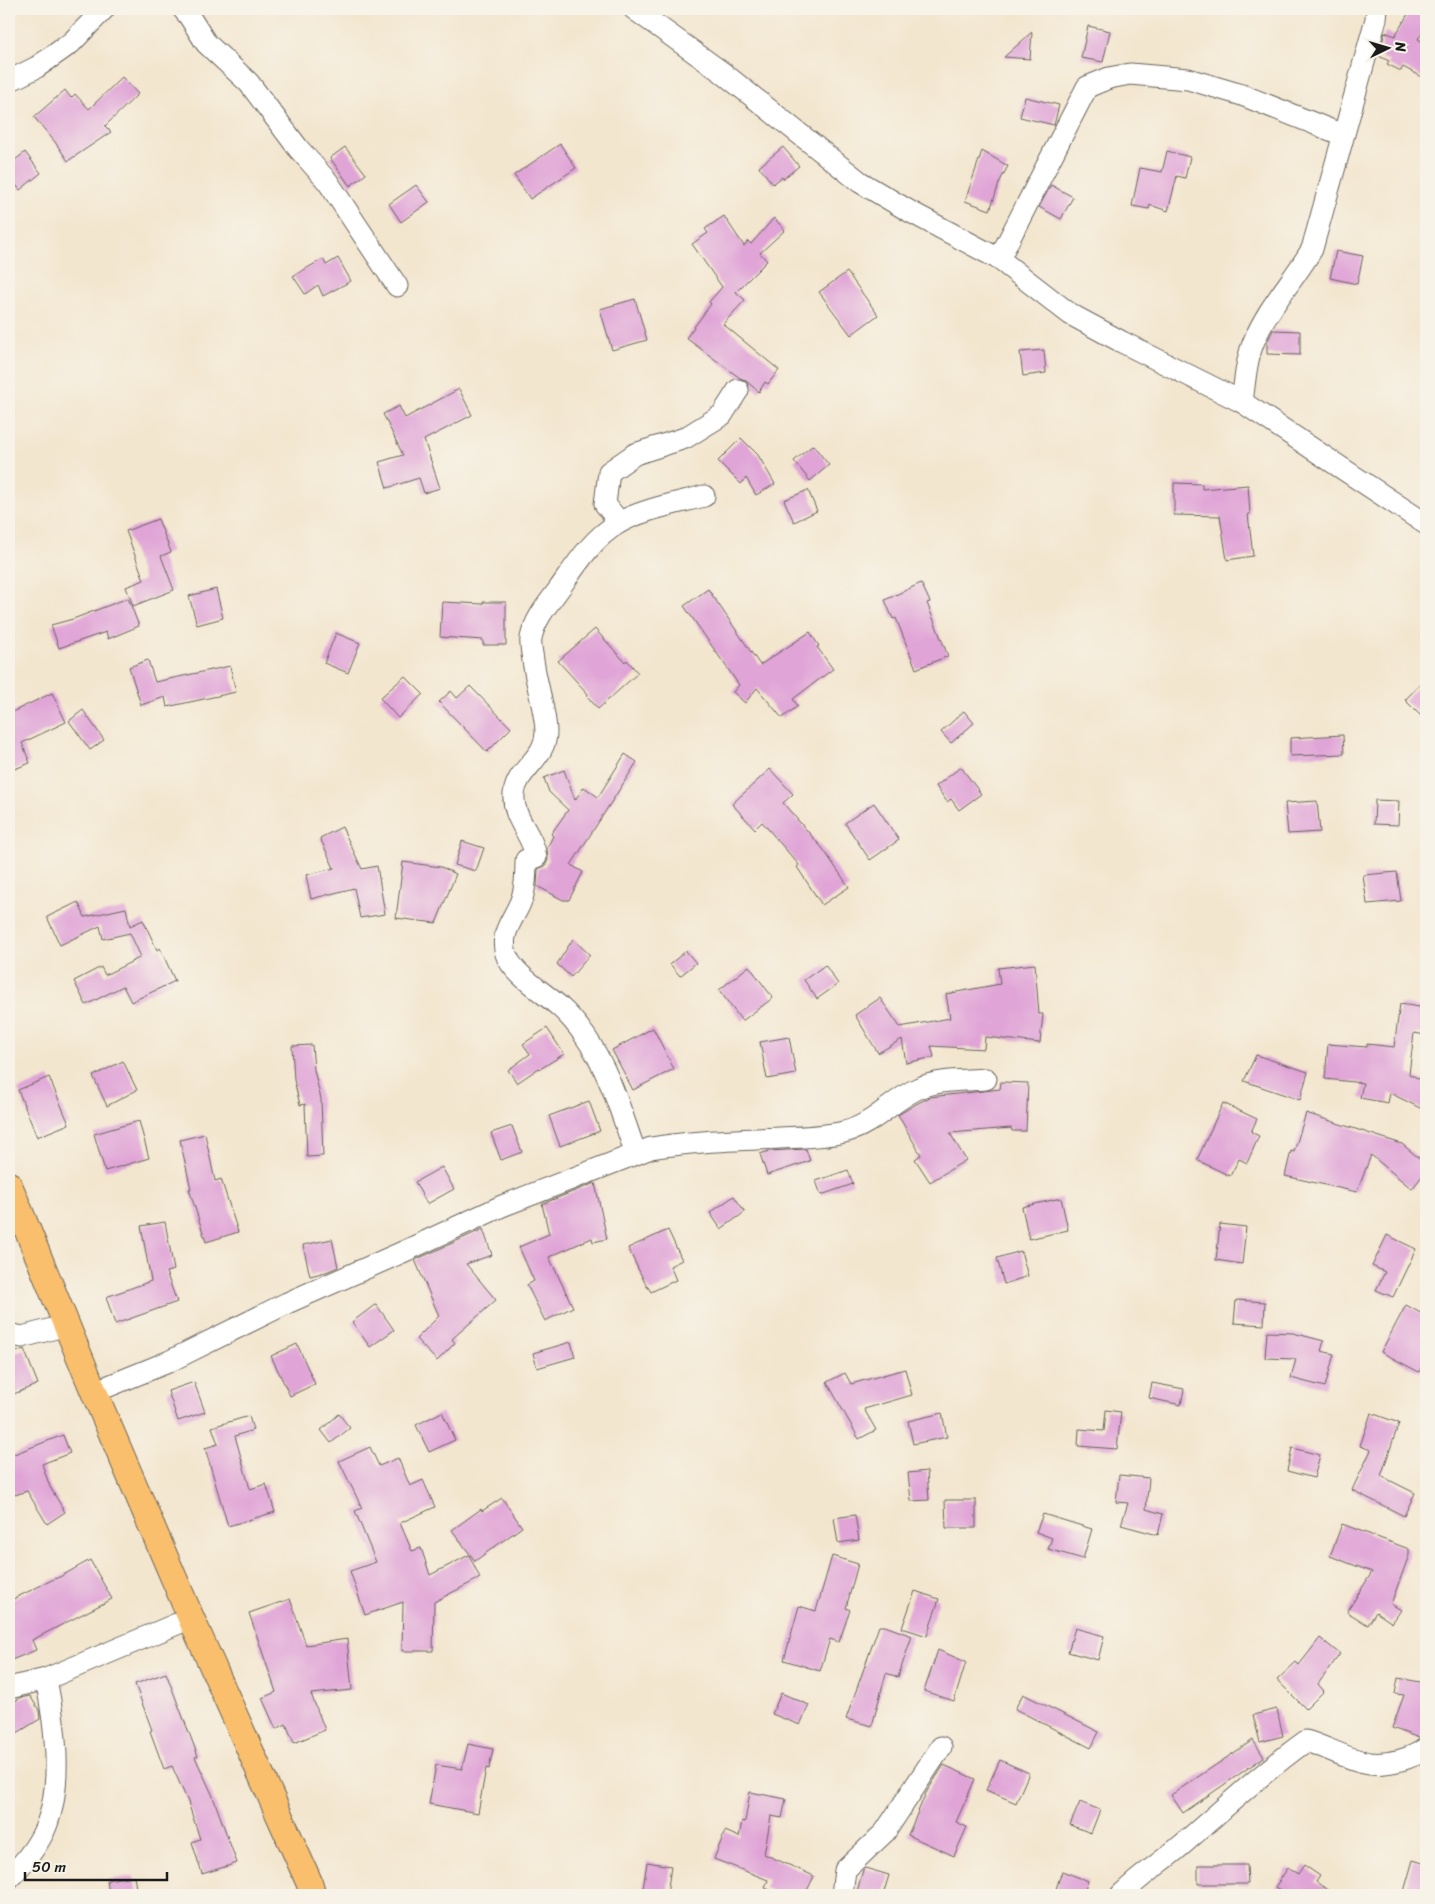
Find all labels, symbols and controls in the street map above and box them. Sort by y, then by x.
north arrow [1362,22,1412,72]
text: N [1387,40,1413,53]
scale bar [25,1849,168,1881]
text: 50 m [32,1854,67,1880]

